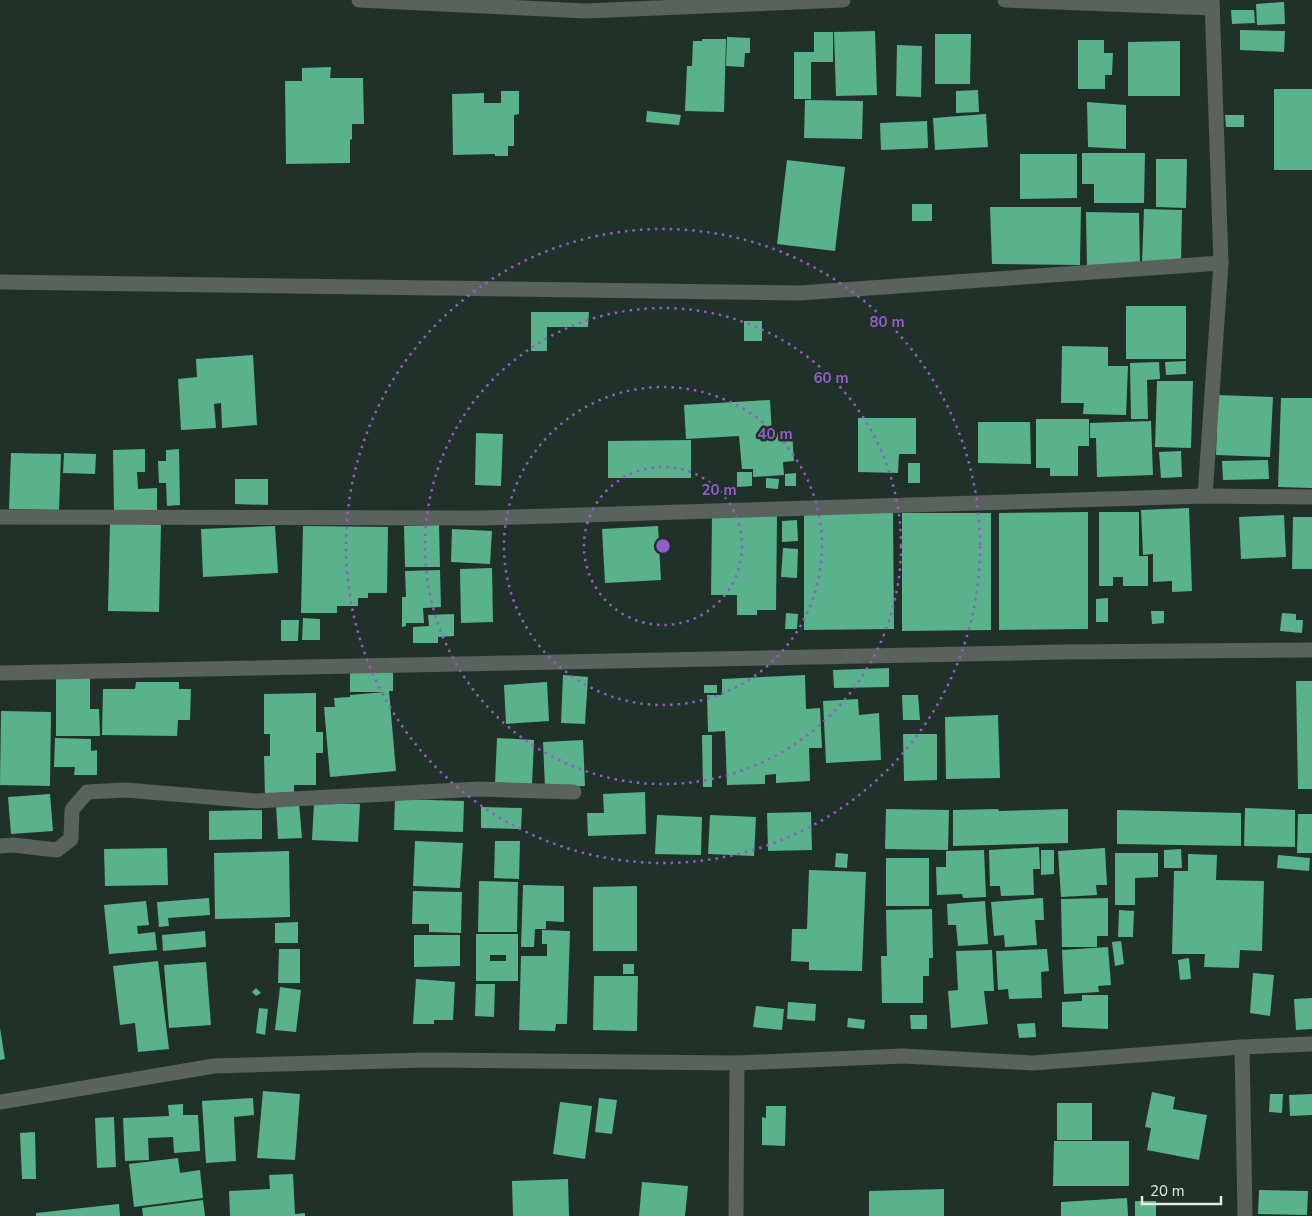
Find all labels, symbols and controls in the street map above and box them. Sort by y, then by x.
text: 80 m [869,312,905,332]
text: 60 m [813,368,849,388]
text: 40 m [757,424,793,444]
text: 20 m [701,480,737,500]
centre of rings [654,537,672,555]
scale bar [1142,1174,1221,1206]
text: 20 m [1150,1181,1185,1201]

